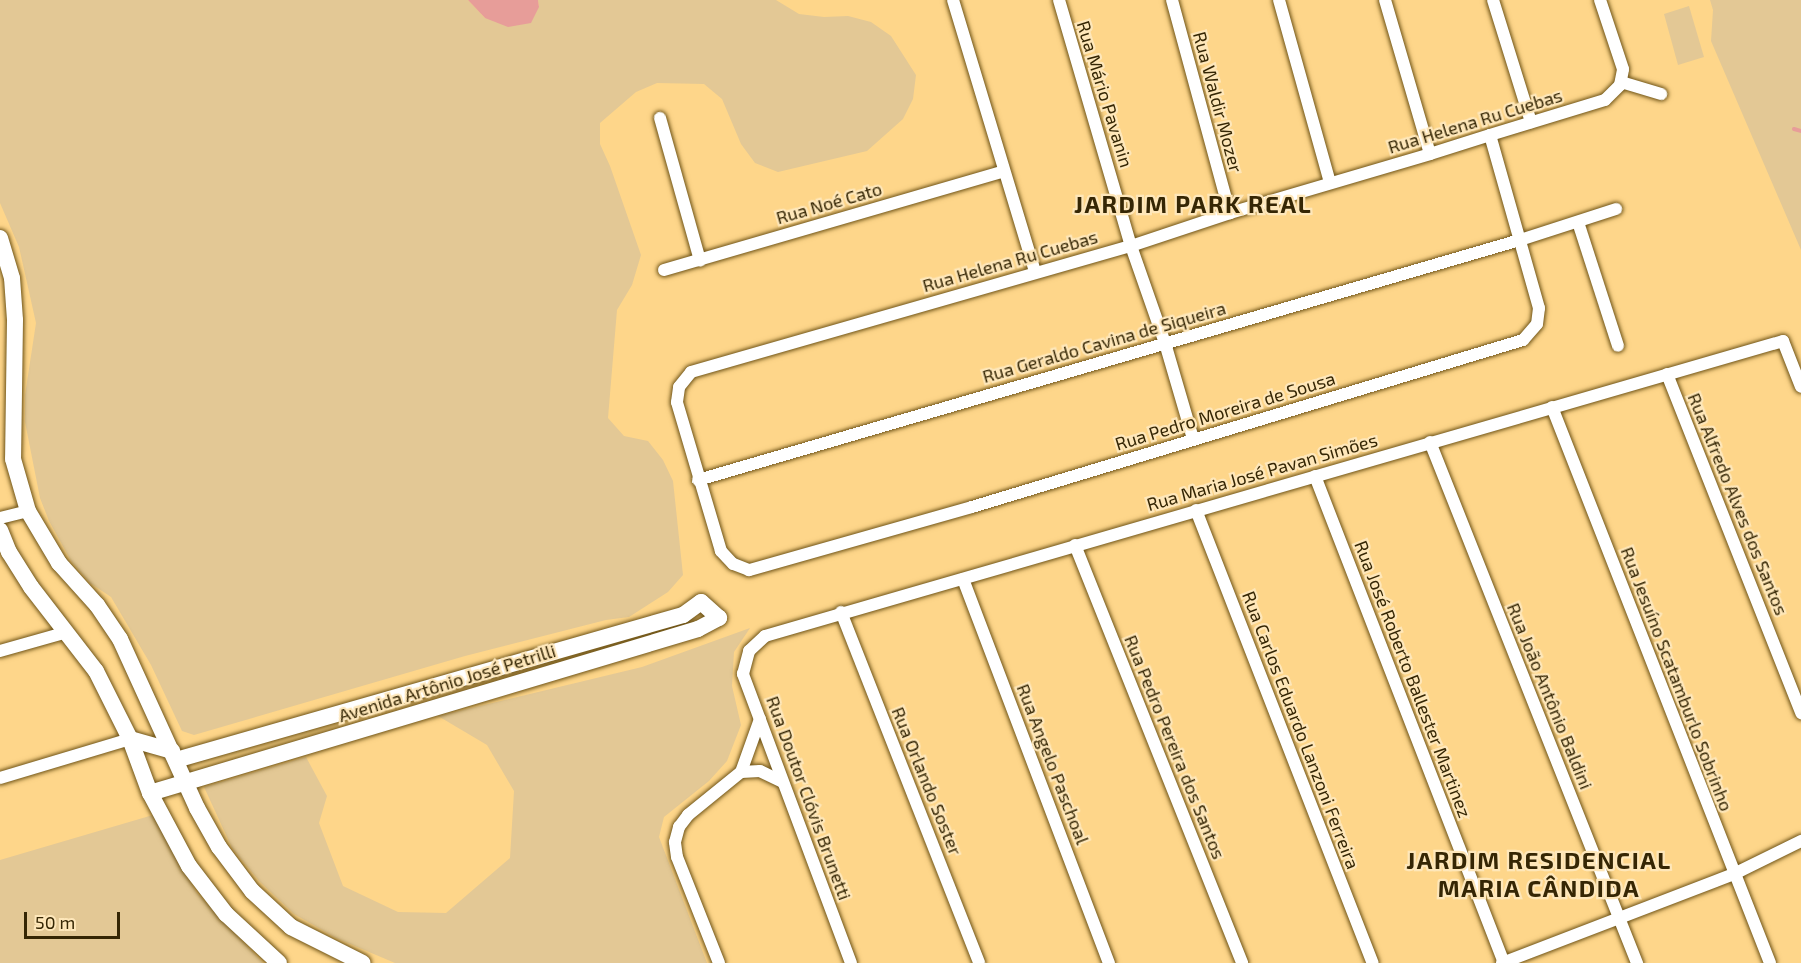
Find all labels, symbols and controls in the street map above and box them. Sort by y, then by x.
street label: Rua Mário Pavanin [1072,18,1138,170]
street label: Rua Waldir Mozer [1189,29,1247,175]
street label: Rua Helena Ru Cuebas [1385,84,1565,158]
street label: Rua Noé Cato [774,178,884,228]
district label: JARDIM PARK REAL [1074,190,1312,218]
street label: Rua Helena Ru Cuebas [920,226,1100,296]
street label: Rua Geraldo Cavina de Siqueira [980,297,1228,387]
street label: Rua Pedro Moreira de Sousa [1112,367,1338,455]
street label: Rua Alfredo Alves dos Santos [1683,389,1793,619]
street label: Rua Maria José Pavan Simões [1144,429,1380,515]
street label: Rua José Roberto Ballester Martinez [1350,537,1476,821]
street label: Rua Jesuíno Scatamburlo Sobrinho [1616,544,1738,814]
street label: Rua Carlos Eduardo Lanzoni Ferreira [1238,588,1364,872]
street label: Rua João Antônio Baldini [1503,599,1597,793]
street label: Rua Pedro Pereira dos Santos [1120,632,1230,862]
street label: Avenida Artônio José Petrilli [335,640,559,726]
street label: Rua Angelo Paschoal [1012,681,1094,847]
street label: Rua Doutor Clóvis Brunetti [762,693,856,903]
street label: Rua Orlando Soster [887,704,967,858]
district label: JARDIM RESIDENCIAL MARIA CÂNDIDA [1406,846,1672,902]
scale bar [27,900,123,938]
text: 50 m [35,911,75,933]

